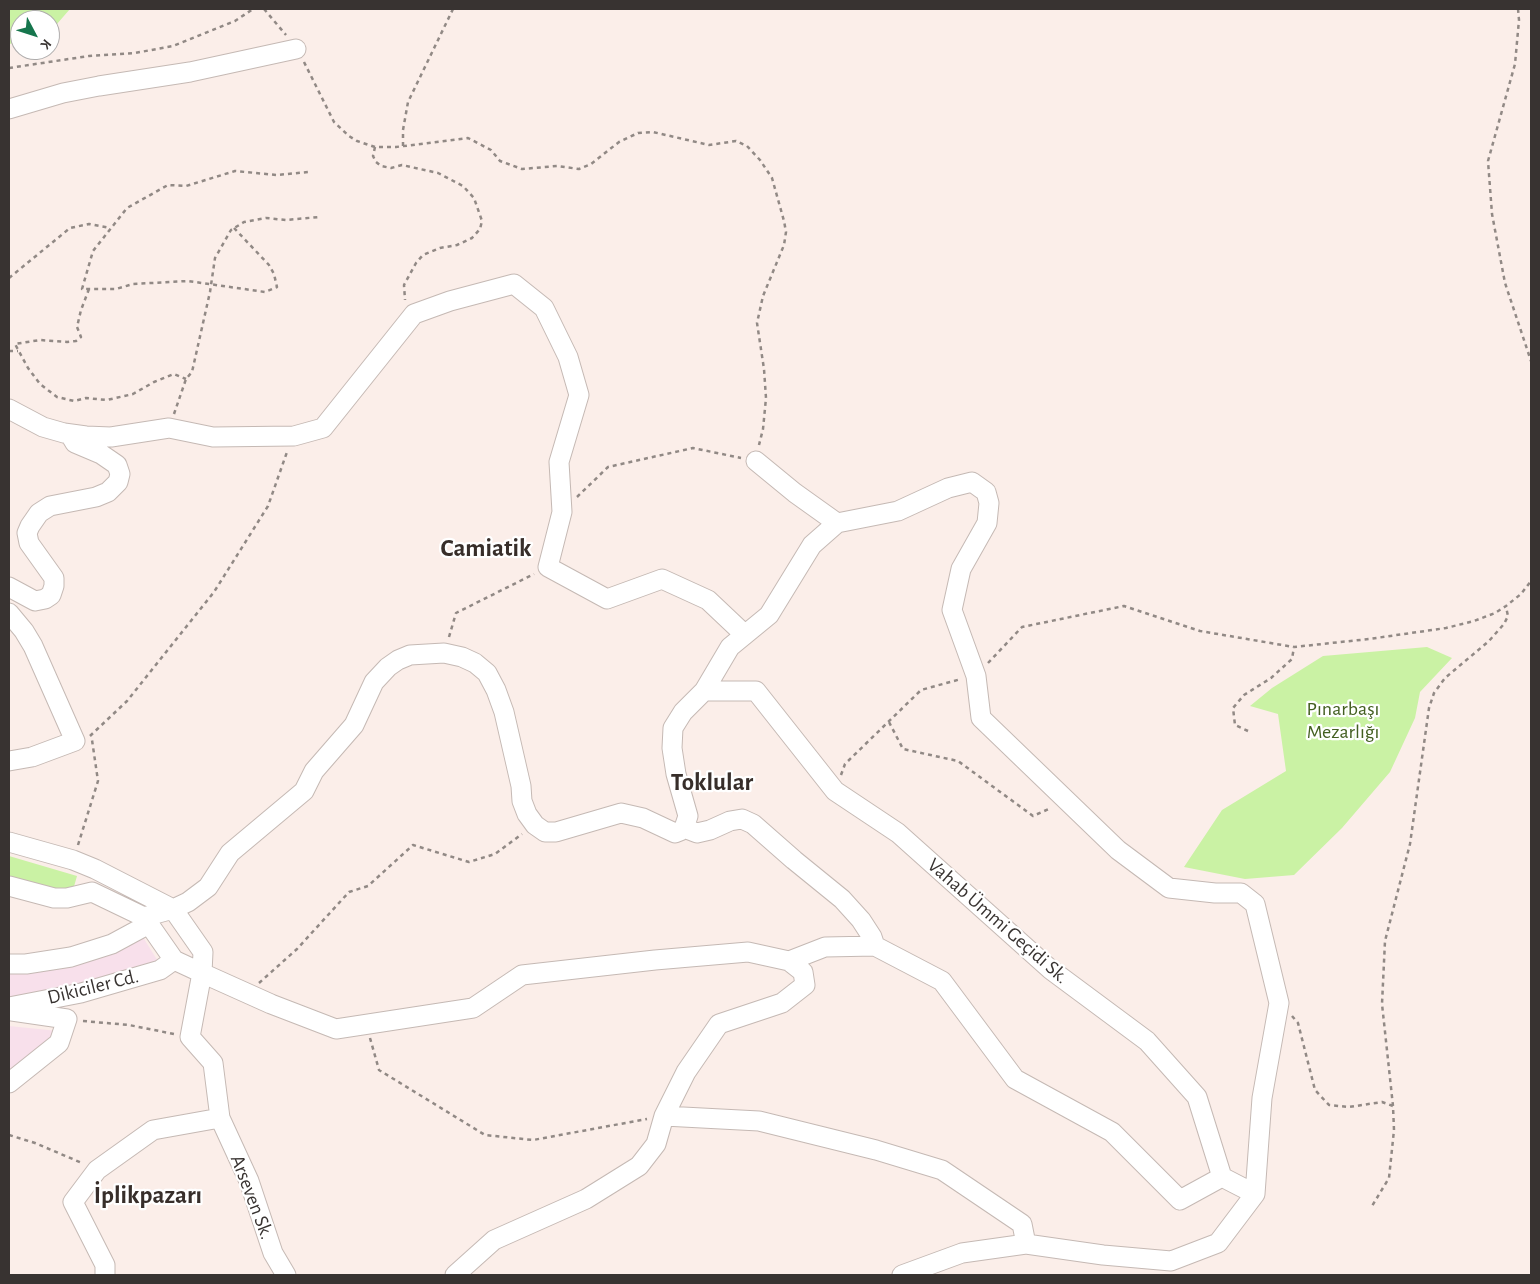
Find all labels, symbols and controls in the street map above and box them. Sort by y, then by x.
north arrow [10,10,60,60]
text: K [38,36,54,52]
district label: Camiatik [441,533,531,563]
park label: Pınarbaşı Mezarlığı [1307,697,1379,744]
district label: Toklular [671,767,753,797]
street label: Vahab Ümmi Geçidi Sk. [922,853,1074,989]
street label: Dikiciler Cd. [45,964,141,1010]
street label: Arseven Sk. [225,1151,279,1243]
district label: İplikpazarı [94,1180,202,1210]

